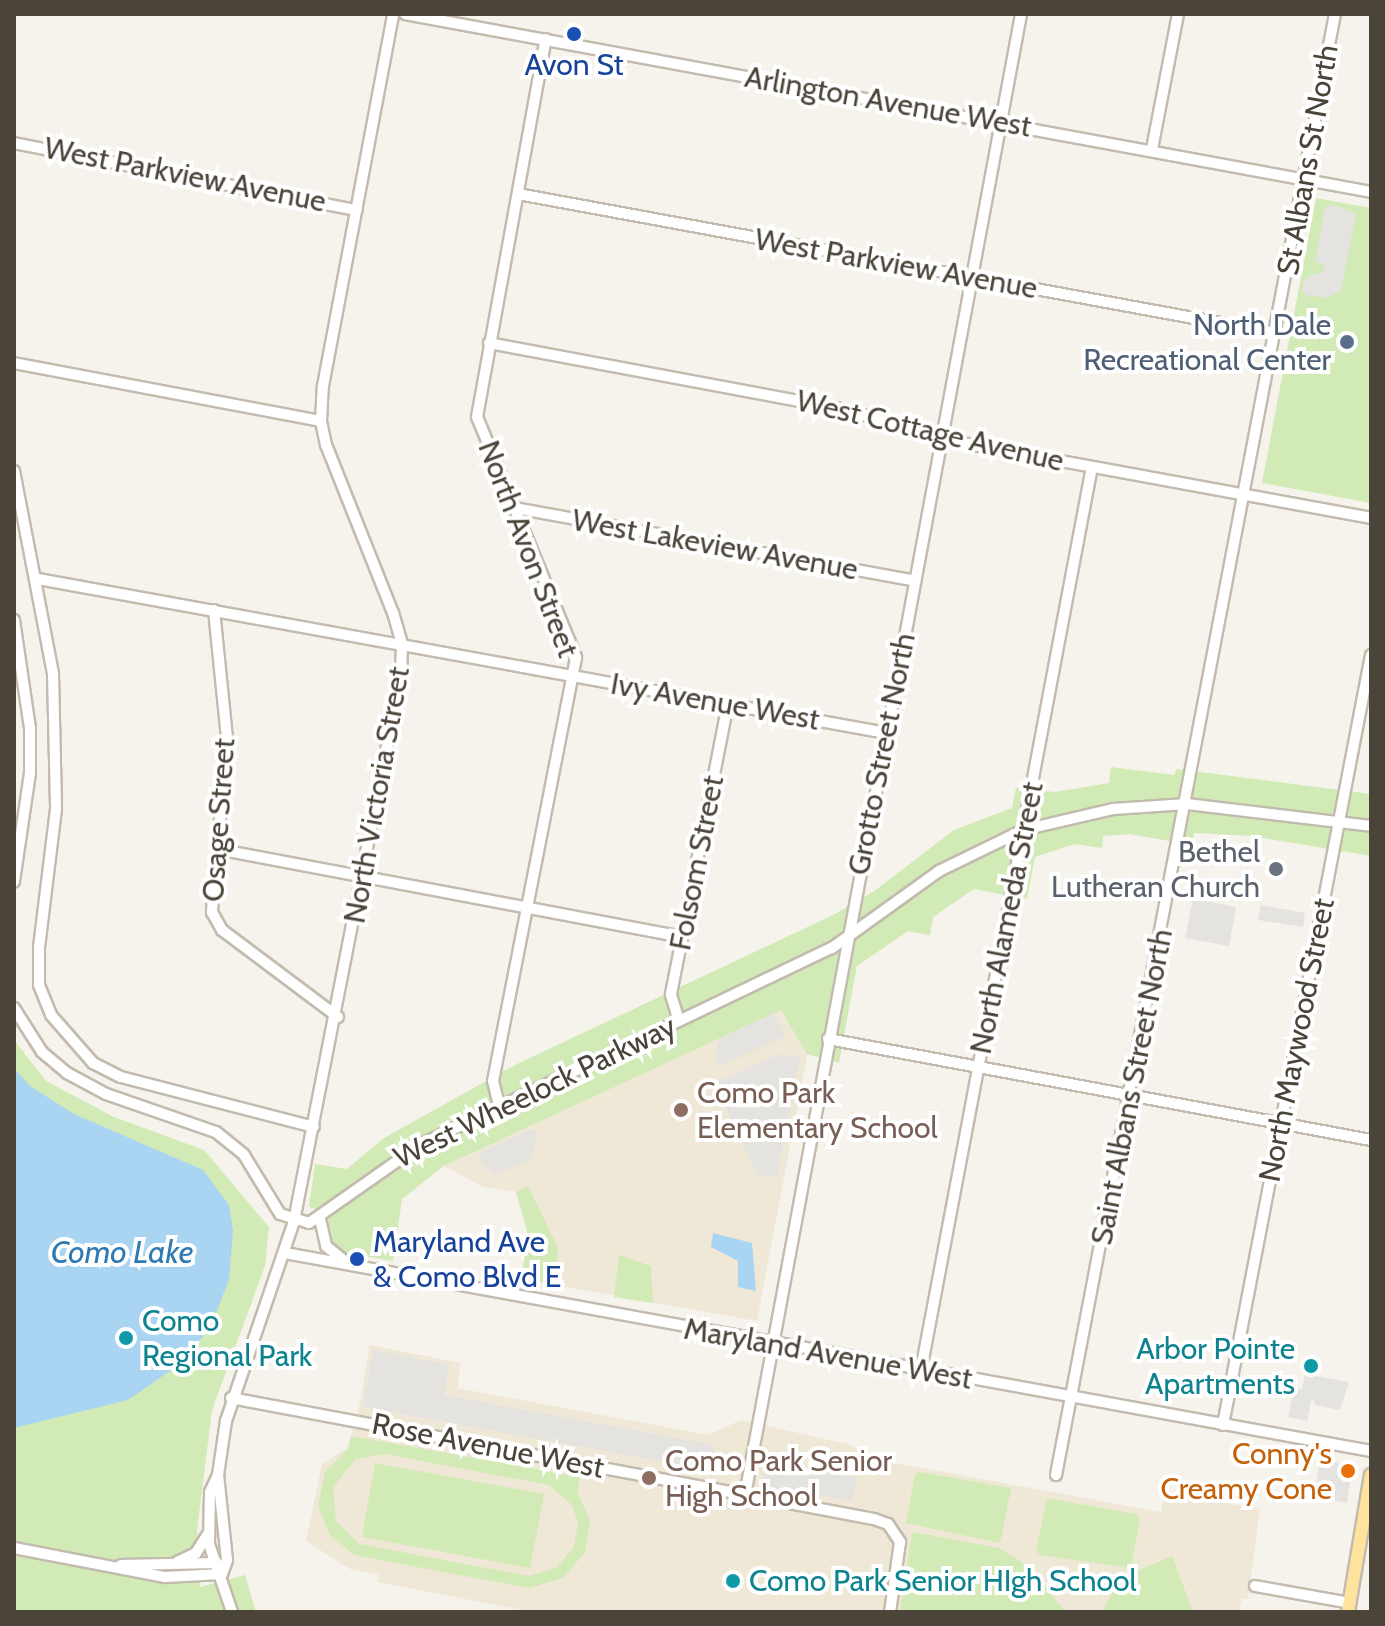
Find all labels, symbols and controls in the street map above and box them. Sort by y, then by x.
marker: Avon St [565,25,583,43]
street label: St Albans St North [1270,42,1346,278]
place label: Avon St [524,47,624,83]
street label: Arlington Avenue West [742,59,1034,145]
street label: West Parkview Avenue [41,130,329,220]
street label: West Parkview Avenue [752,221,1040,307]
place label: North Dale Recreational Center [1083,307,1331,378]
marker: North Dale Recreational Center [1338,333,1356,351]
street label: West Cottage Avenue [793,383,1067,479]
street label: North Avon Street [470,436,586,662]
street label: West Lakeview Avenue [569,502,861,588]
street label: Grotto Street North [841,630,923,878]
street label: North Victoria Street [337,664,417,926]
street label: Ivy Avenue West [608,666,822,738]
street label: Osage Street [195,737,243,903]
street label: Folsom Street [662,773,732,953]
street label: North Alameda Street [963,779,1051,1057]
place label: Bethel Lutheran Church [1051,834,1260,904]
marker: Bethel Lutheran Church [1267,860,1285,878]
street label: North Maywood Street [1252,895,1342,1185]
street label: Saint Albans Street North [1084,926,1180,1248]
street label: West Wheelock Parkway [388,1008,682,1176]
place label: Como Park Elementary School [697,1075,937,1146]
marker: Como Park Elementary School [672,1101,690,1119]
place label: Maryland Ave & Como Blvd E [373,1224,561,1294]
water label: Como Lake [51,1233,193,1271]
marker: Maryland Ave & Como Blvd E [348,1250,366,1268]
place label: Como Regional Park [142,1303,312,1374]
street label: Maryland Avenue West [681,1311,975,1397]
marker: Como Regional Park [117,1329,135,1347]
place label: Arbor Pointe Apartments [1136,1331,1295,1402]
marker: Arbor Pointe Apartments [1302,1357,1320,1375]
street label: Rose Avenue West [369,1406,607,1486]
place label: Conny's Creamy Cone [1160,1436,1332,1506]
place label: Como Park Senior High School [665,1443,892,1514]
marker: Conny's Creamy Cone [1339,1462,1357,1480]
marker: Como Park Senior High School [640,1469,658,1487]
place label: Como Park Senior HIgh School [749,1563,1136,1599]
marker: Como Park Senior HIgh School [724,1572,742,1590]

